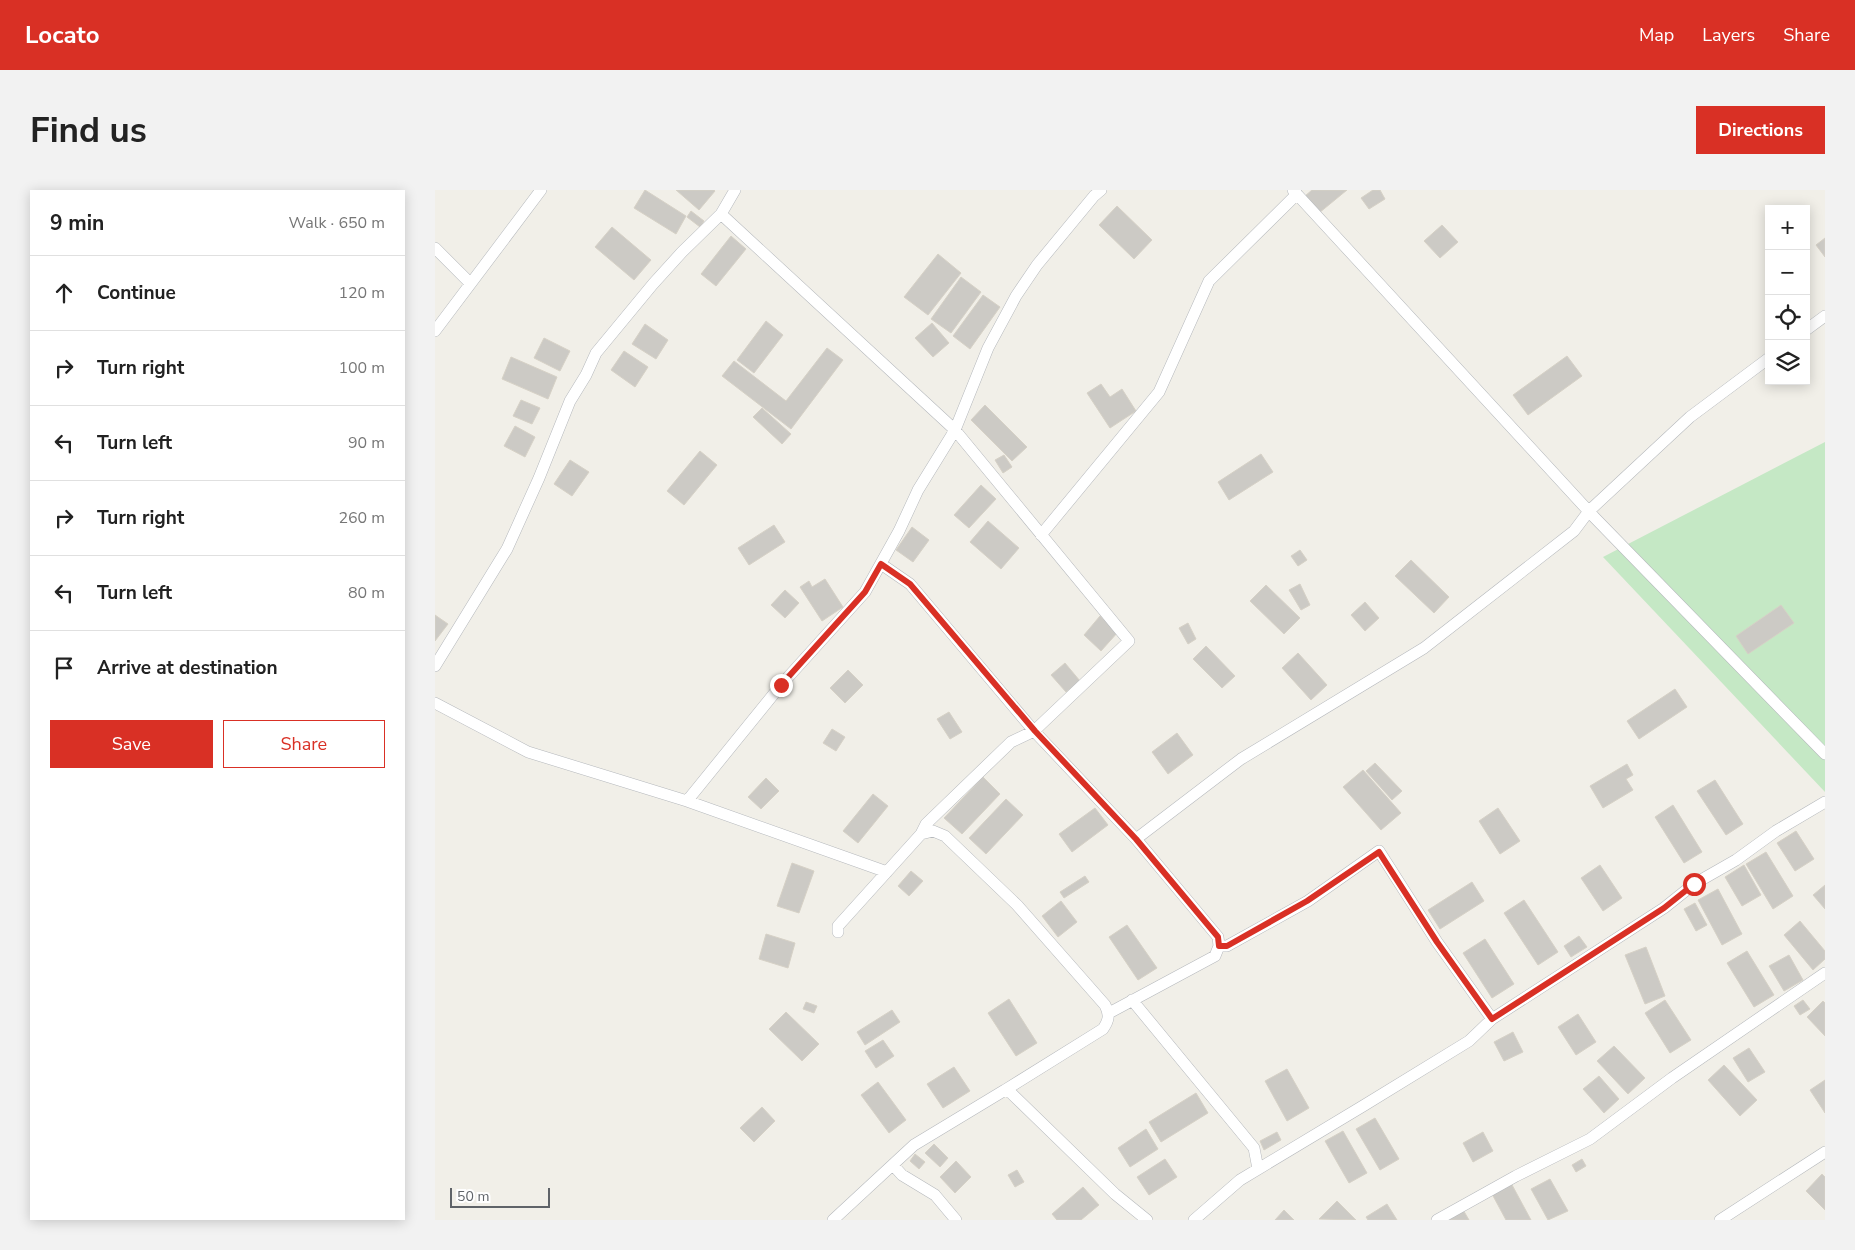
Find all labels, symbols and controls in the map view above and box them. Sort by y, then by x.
text: Locato [25,19,100,51]
text: Map [1639,23,1674,47]
text: Layers [1702,23,1755,47]
text: Share [1783,23,1830,47]
button: Directions [1696,106,1825,154]
text: Find us [30,107,147,154]
map controls [1765,205,1810,385]
button: + [1765,205,1810,250]
text: 9 min [50,209,104,237]
text: Walk · 650 m [289,212,385,234]
button: − [1765,250,1810,295]
icon: ahead [50,279,78,307]
text: Continue [97,280,176,306]
text: 120 m [338,282,385,304]
button: locate [1765,295,1810,340]
button: layers [1765,340,1810,385]
icon: right [50,354,78,382]
text: Turn right [97,355,184,381]
text: 100 m [338,357,385,379]
icon: left [50,429,78,457]
text: Turn left [97,430,172,456]
text: 90 m [348,432,385,454]
icon: right [50,504,78,532]
text: Turn right [97,505,184,531]
text: 260 m [338,507,385,529]
icon: left [50,579,78,607]
text: Turn left [97,580,172,606]
text: 80 m [348,582,385,604]
icon: arrive [50,654,78,682]
text: Arrive at destination [97,655,278,681]
route end [770,674,793,697]
button: Save [50,720,213,768]
button: Share [223,720,385,768]
route start [1683,873,1706,896]
scale bar [450,1185,550,1208]
text: 50 m [457,1187,489,1206]

